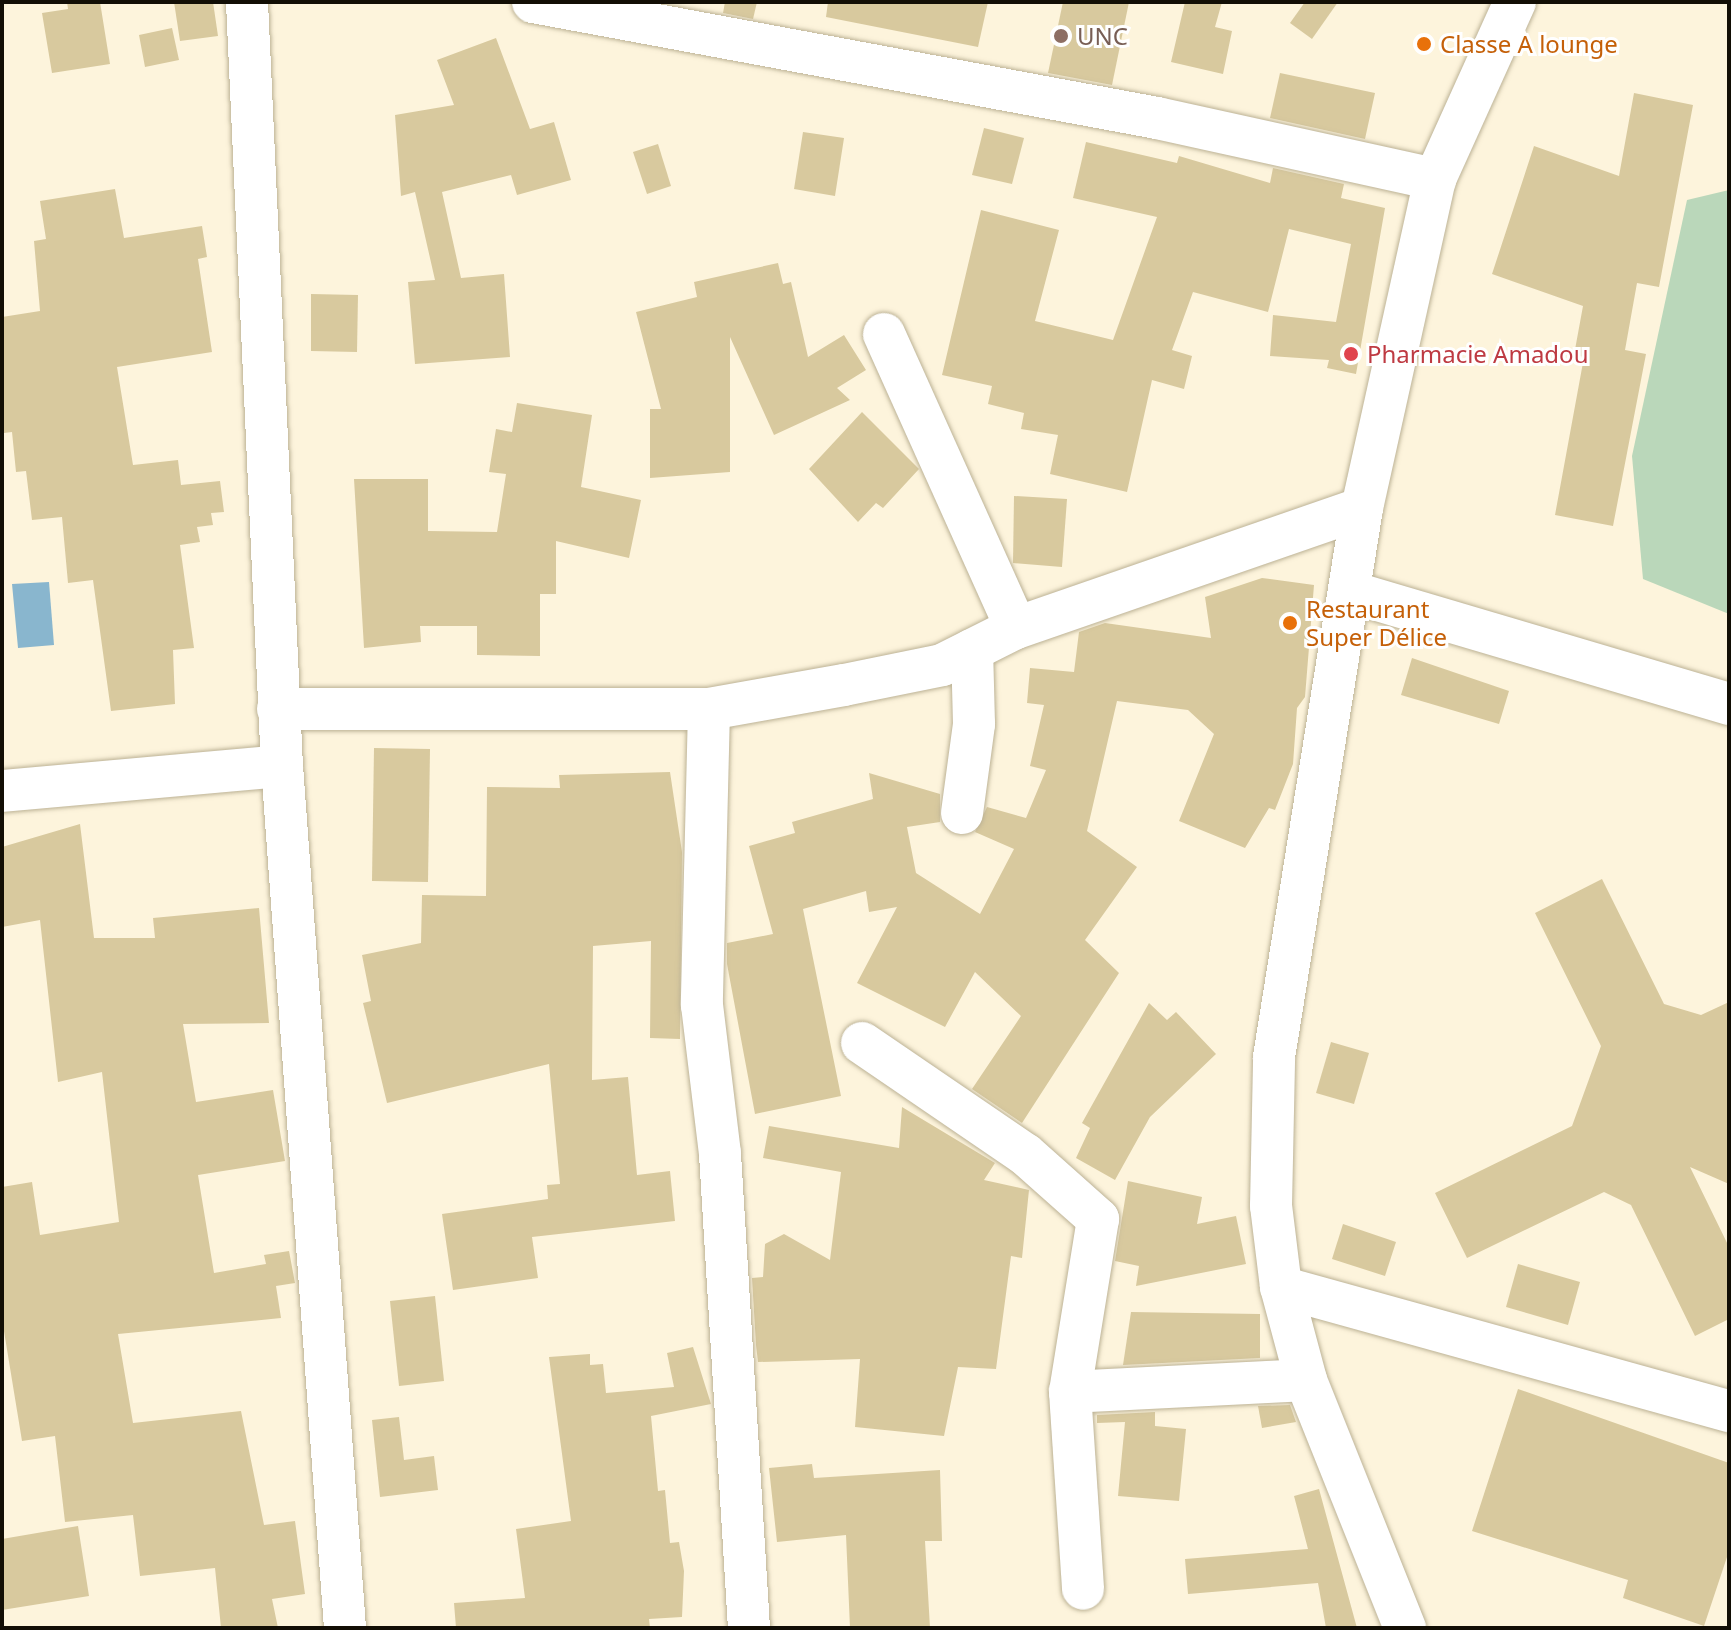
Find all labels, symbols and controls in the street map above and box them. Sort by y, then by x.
place label: UNC [1077,22,1128,50]
marker: UNC [1052,27,1070,45]
place label: Classe A lounge [1440,30,1618,58]
marker: Classe A lounge [1415,35,1433,53]
place label: Pharmacie Amadou [1367,340,1588,368]
marker: Pharmacie Amadou [1342,345,1360,363]
place label: Restaurant Super Délice [1306,595,1447,651]
marker: Restaurant Super Délice [1281,614,1299,632]

